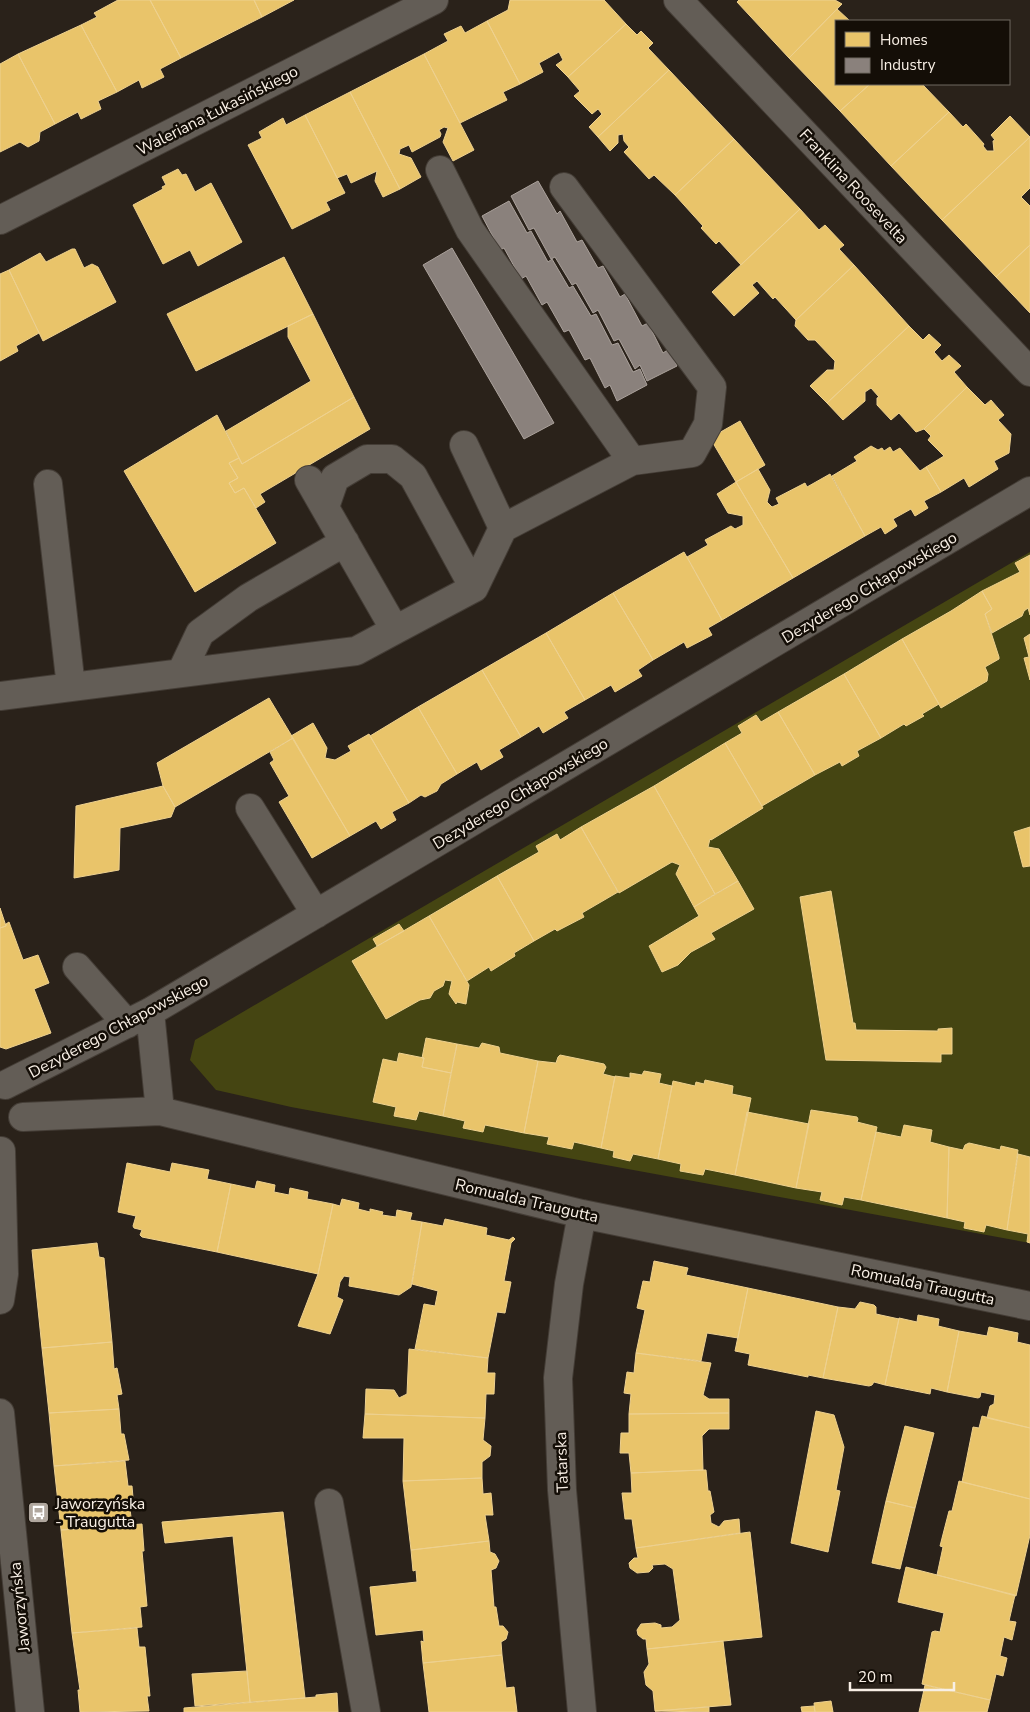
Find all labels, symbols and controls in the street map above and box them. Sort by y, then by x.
legend [835,20,1010,85]
text: Homes [880,30,928,50]
text: Industry [880,55,936,75]
street label: Waleriana Łukasińskiego [133,61,302,161]
street label: Franklina Roosevelta [794,124,912,249]
street label: Dezyderego Chłapowskiego [778,527,961,649]
street label: Dezyderego Chłapowskiego [429,733,612,855]
street label: Dezyderego Chłapowskiego [25,970,212,1084]
street label: Romualda Traugutta [453,1174,601,1228]
street label: Romualda Traugutta [849,1259,997,1311]
street label: Tatarska [550,1431,574,1493]
place label: Jaworzyńska - Traugutta [54,1493,145,1533]
bus stop icon: Jaworzyńska - Traugutta [27,1500,51,1524]
street label: Jaworzyńska [4,1561,36,1654]
scale bar [850,1660,954,1692]
text: 20 m [858,1667,893,1687]

